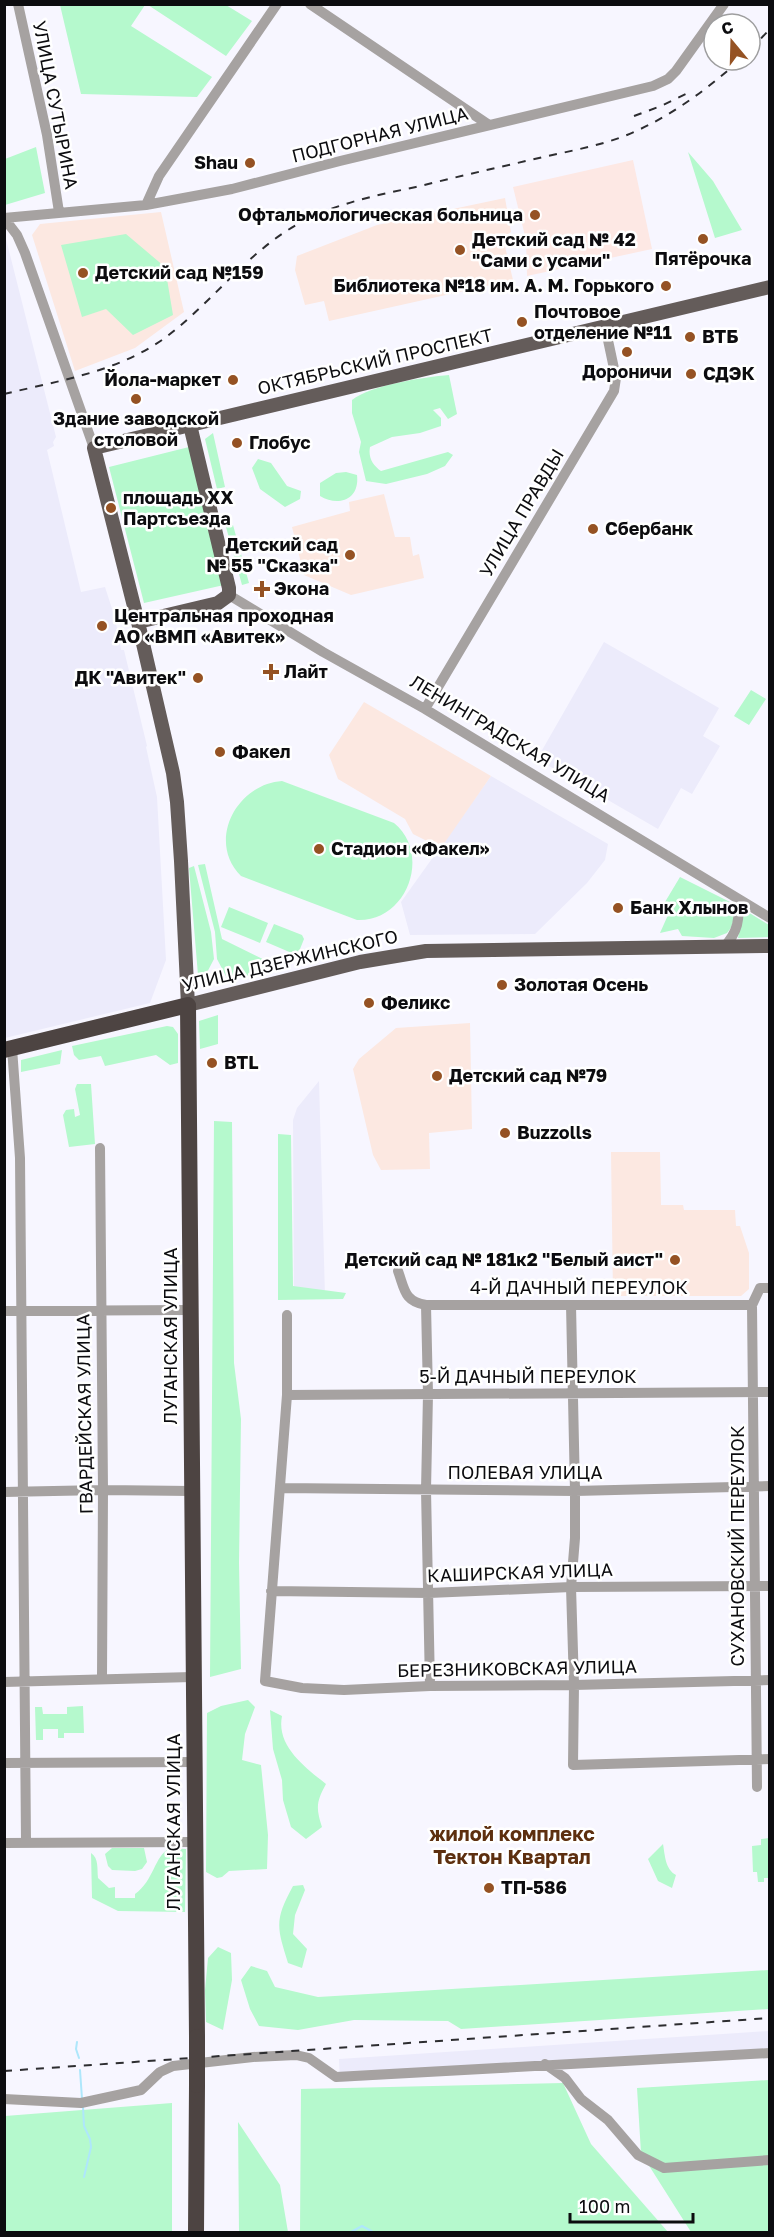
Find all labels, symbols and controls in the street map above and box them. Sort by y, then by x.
north arrow [702,12,762,72]
text: С [718,17,736,39]
street label: УЛИЦА СУТЫРИНА [29,19,83,191]
street label: ПОДГОРНАЯ УЛИЦА [289,101,470,167]
place label: Shau [194,151,238,173]
marker: Shau [243,156,257,170]
place label: Офтальмологическая больница [238,203,523,225]
marker: Офтальмологическая больница [528,208,542,222]
place label: Детский сад № 42 "Сами с усами" [472,228,636,271]
marker: Пятёрочка [696,232,710,246]
marker: Детский сад № 42 "Сами с усами" [453,243,467,257]
place label: Пятёрочка [655,247,751,269]
place label: Детский сад №159 [95,261,264,283]
marker: Детский сад №159 [76,266,90,280]
place label: Библиотека №18 им. А. М. Горького [334,274,654,296]
marker: Библиотека №18 им. А. М. Горького [659,279,673,293]
place label: Почтовое отделение №11 [534,300,672,343]
marker: Почтовое отделение №11 [515,315,529,329]
street label: ОКТЯБРЬСКИЙ ПРОСПЕКТ [255,323,494,399]
place label: ВТБ [702,325,739,347]
marker: ВТБ [683,330,697,344]
marker: Дороничи [620,345,634,359]
place label: Дороничи [582,360,672,382]
place label: СДЭК [703,362,755,384]
marker: СДЭК [684,367,698,381]
place label: Йола-маркет [104,368,221,390]
marker: Йола-маркет [226,373,240,387]
marker: Здание заводской столовой [129,392,143,406]
place label: Здание заводской столовой [53,407,219,450]
place label: Глобус [249,431,311,453]
marker: Глобус [230,436,244,450]
street label: УЛИЦА ПРАВДЫ [474,444,568,581]
place label: площадь XX Партсъезда [123,486,233,529]
marker: площадь XX Партсъезда [104,501,118,515]
place label: Сбербанк [605,517,694,539]
marker: Сбербанк [586,522,600,536]
place label: Детский сад № 55 "Сказка" [206,533,338,576]
marker: Детский сад № 55 "Сказка" [343,548,357,562]
place label: Экона [274,577,329,599]
marker: Экона [255,582,269,596]
place label: Центральная проходная АО «ВМП «Авитек» [114,604,334,647]
marker: Центральная проходная АО «ВМП «Авитек» [95,619,109,633]
place label: Лайт [284,660,328,682]
marker: Лайт [262,663,280,681]
place label: ДК "Авитек" [75,666,186,688]
street label: ЛЕНИНГРАДСКАЯ УЛИЦА [407,670,614,807]
marker: ДК "Авитек" [191,671,205,685]
place label: Факел [232,740,290,762]
marker: Факел [213,745,227,759]
place label: Стадион «Факел» [331,837,490,859]
marker: Стадион «Факел» [312,842,326,856]
place label: Банк Хлынов [630,896,749,918]
marker: Банк Хлынов [611,901,625,915]
street label: УЛИЦА ДЗЕРЖИНСКОГО [180,924,400,996]
place label: Золотая Осень [514,973,648,995]
marker: Золотая Осень [495,978,509,992]
place label: Феликс [381,991,450,1013]
marker: Феликс [362,996,376,1010]
place label: BTL [224,1051,258,1073]
marker: BTL [205,1056,219,1070]
place label: Детский сад №79 [449,1064,607,1086]
marker: Детский сад №79 [430,1069,444,1083]
place label: Buzzolls [517,1121,592,1143]
marker: Buzzolls [498,1126,512,1140]
street label: ЛУГАНСКАЯ УЛИЦА [159,1248,181,1424]
place label: Детский сад № 181к2 "Белый аист" [345,1248,663,1270]
marker: Детский сад № 181к2 "Белый аист" [668,1253,682,1267]
street label: 4-Й ДАЧНЫЙ ПЕРЕУЛОК [470,1276,688,1298]
street label: ГВАРДЕЙСКАЯ УЛИЦА [71,1314,97,1514]
street label: 5-Й ДАЧНЫЙ ПЕРЕУЛОК [419,1365,637,1387]
street label: СУХАНОВСКИЙ ПЕРЕУЛОК [726,1425,748,1667]
street label: ПОЛЕВАЯ УЛИЦА [447,1461,603,1483]
street label: КАШИРСКАЯ УЛИЦА [427,1558,613,1586]
street label: БЕРЕЗНИКОВСКАЯ УЛИЦА [397,1655,637,1681]
street label: ЛУГАНСКАЯ УЛИЦА [162,1734,184,1910]
district label: жилой комплекс Тектон Квартал [429,1821,595,1868]
place label: ТП-586 [501,1876,567,1898]
marker: ТП-586 [482,1881,496,1895]
scale bar [570,2186,693,2224]
text: 100 m [579,2195,630,2217]

